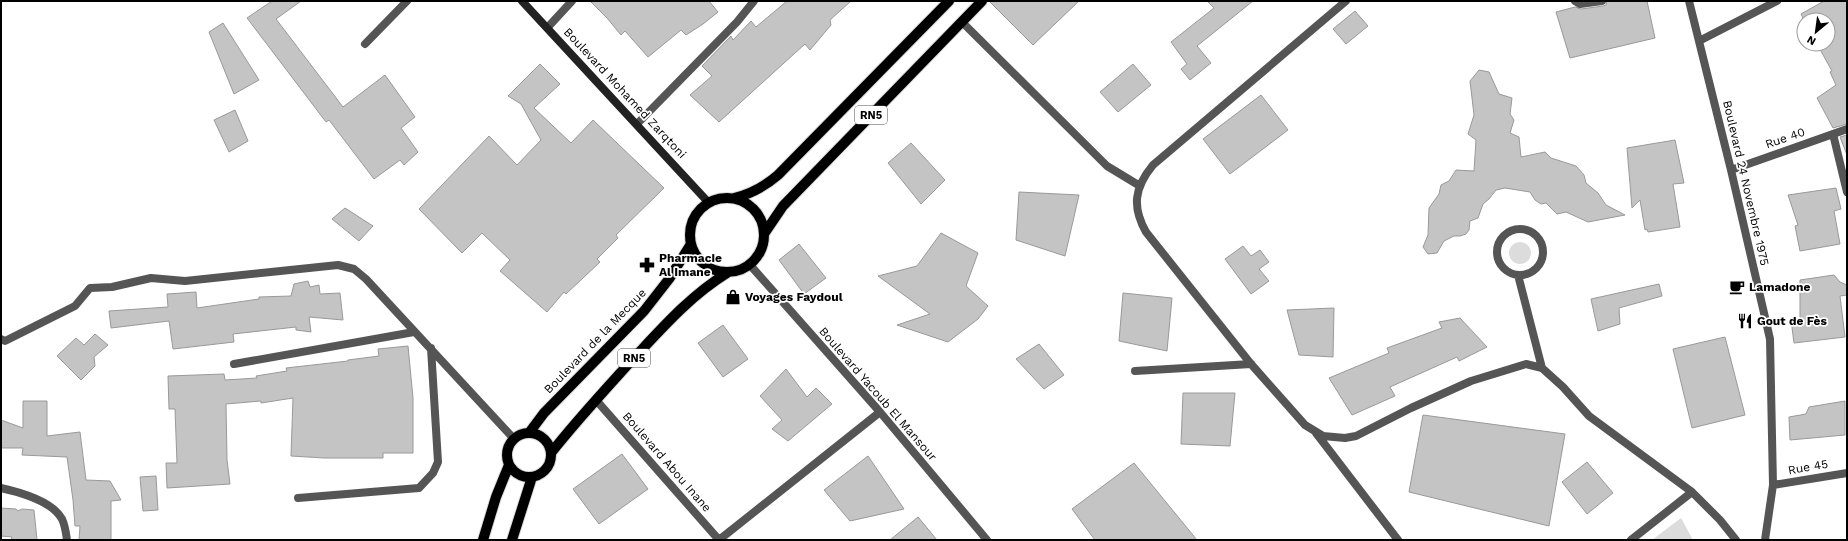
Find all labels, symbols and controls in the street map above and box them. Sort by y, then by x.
north arrow [1796,12,1836,52]
street label: Boulevard Mohamed Zarqtoni [561,25,689,161]
text: N [1805,33,1818,48]
street label: Boulevard 24 Novembre 1975 [1720,99,1772,267]
road number: RN5 [855,106,887,124]
street label: Rue 40 [1763,125,1807,151]
place label: Pharmacie Al Imane [659,251,722,279]
pharmacy icon: Pharmacie Al Imane [638,256,656,274]
cafe icon: Lamadone [1728,278,1746,296]
place label: Lamadone [1749,280,1811,294]
street label: Boulevard de la Mecque [541,286,649,396]
shop icon: Voyages Faydoul [724,288,742,306]
place label: Voyages Faydoul [745,290,843,304]
restaurant icon: Gout de Fès [1736,312,1754,330]
place label: Gout de Fès [1757,314,1828,328]
street label: Boulevard Yacoub El Mansour [816,324,940,464]
road number: RN5 [618,349,650,367]
street label: Boulevard Abou Inane [620,409,714,515]
street label: Rue 45 [1787,457,1829,477]

